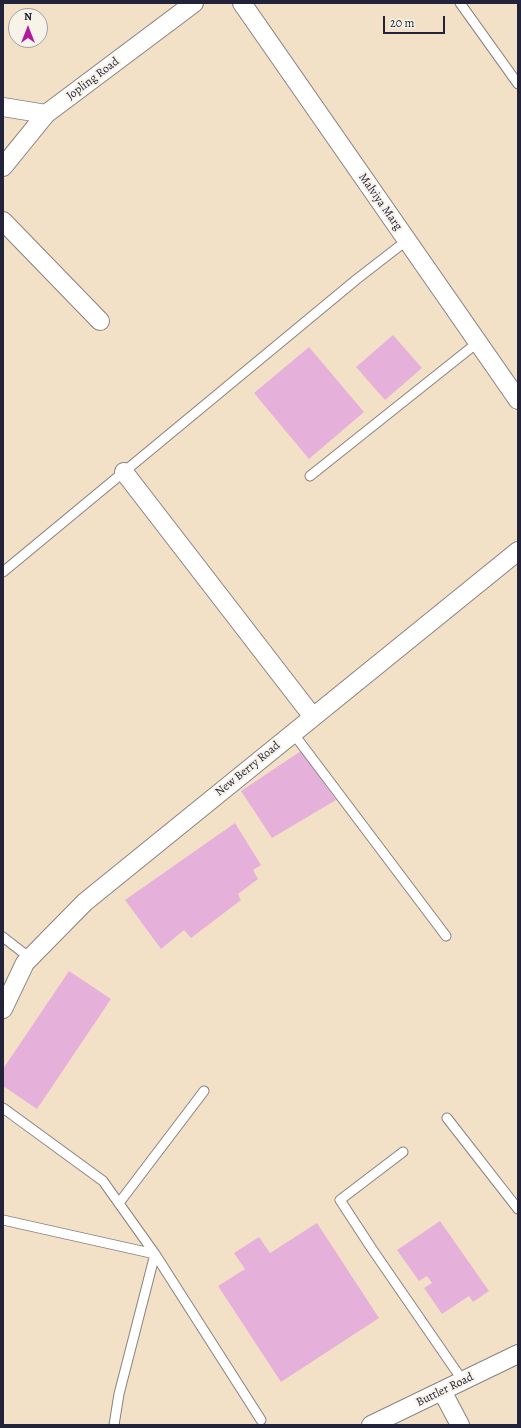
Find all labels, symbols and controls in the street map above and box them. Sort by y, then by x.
north arrow [8,8,48,48]
scale bar [385,8,447,34]
text: N [24,9,32,24]
text: 20 m [390,15,414,31]
street label: Jopling Road [64,55,122,103]
street label: Malviya Marg [355,171,405,233]
street label: New Berry Road [213,739,283,799]
street label: Buttler Road [414,1370,476,1410]

